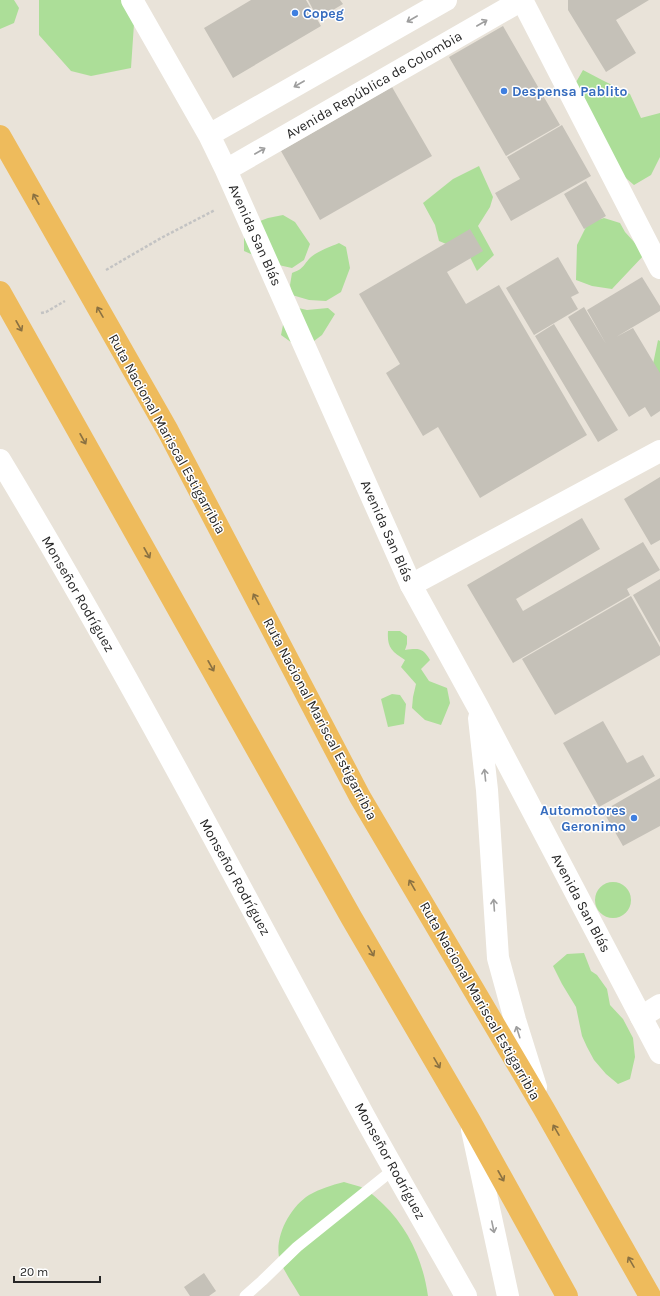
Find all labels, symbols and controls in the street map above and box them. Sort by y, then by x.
place label: Copeg [303,5,344,22]
marker: Copeg [290,8,300,18]
one-way arrow [406,16,418,24]
one-way arrow [476,18,488,26]
street label: Avenida República de Colombia [283,27,465,143]
one-way arrow [293,80,305,88]
place label: Despensa Pablito [512,83,628,100]
marker: Despensa Pablito [499,86,509,96]
one-way arrow [254,146,266,154]
street label: Avenida San Blás [225,182,285,288]
one-way arrow [31,193,39,205]
one-way arrow [95,307,103,319]
one-way arrow [16,320,24,332]
street label: Ruta Nacional Mariscal Estigarribia [105,331,229,537]
one-way arrow [80,433,87,445]
street label: Avenida San Blás [357,478,417,584]
street label: Monseñor Rodríguez [38,533,118,655]
one-way arrow [143,546,151,558]
one-way arrow [252,593,259,605]
street label: Ruta Nacional Mariscal Estigarribia [259,615,381,823]
one-way arrow [207,660,215,672]
one-way arrow [481,769,489,782]
place label: Automotores Geronimo [540,802,626,835]
marker: Automotores Geronimo [629,813,639,823]
street label: Monseñor Rodríguez [196,816,274,938]
street label: Avenida San Blás [548,851,614,955]
one-way arrow [408,879,416,891]
street label: Ruta Nacional Mariscal Estigarribia [416,899,544,1103]
one-way arrow [491,899,498,912]
one-way arrow [367,945,375,957]
one-way arrow [514,1026,522,1038]
one-way arrow [433,1057,441,1069]
street label: Monseñor Rodríguez [351,1100,429,1222]
one-way arrow [551,1124,559,1136]
one-way arrow [497,1170,505,1182]
one-way arrow [489,1220,497,1233]
one-way arrow [626,1256,634,1268]
scale bar [14,1258,100,1284]
text: 20 m [20,1265,48,1279]

